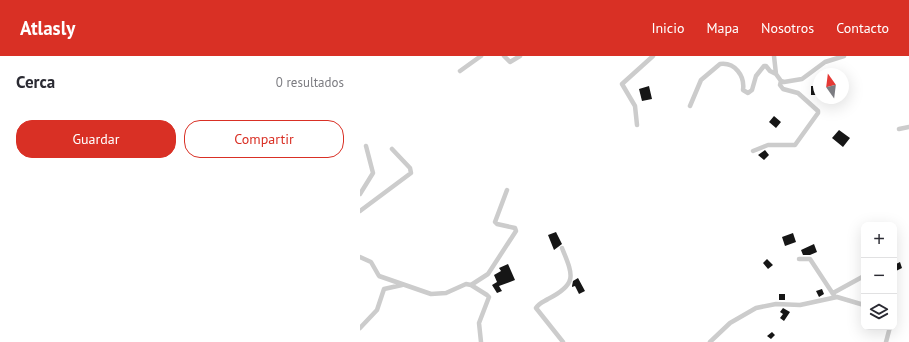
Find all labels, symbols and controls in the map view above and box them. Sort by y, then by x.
text: Atlasly [20,16,75,40]
text: Inicio [651,19,684,37]
text: Mapa [706,19,739,37]
text: Nosotros [761,19,814,37]
text: Contacto [836,19,889,37]
north arrow [813,68,849,104]
text: Cerca [16,71,55,93]
text: 0 resultados [276,74,344,91]
button: Guardar [16,120,176,158]
button: Compartir [184,120,344,158]
map controls [861,222,897,330]
button: + [861,222,897,258]
button: − [861,258,897,294]
button: layers [861,294,897,330]

